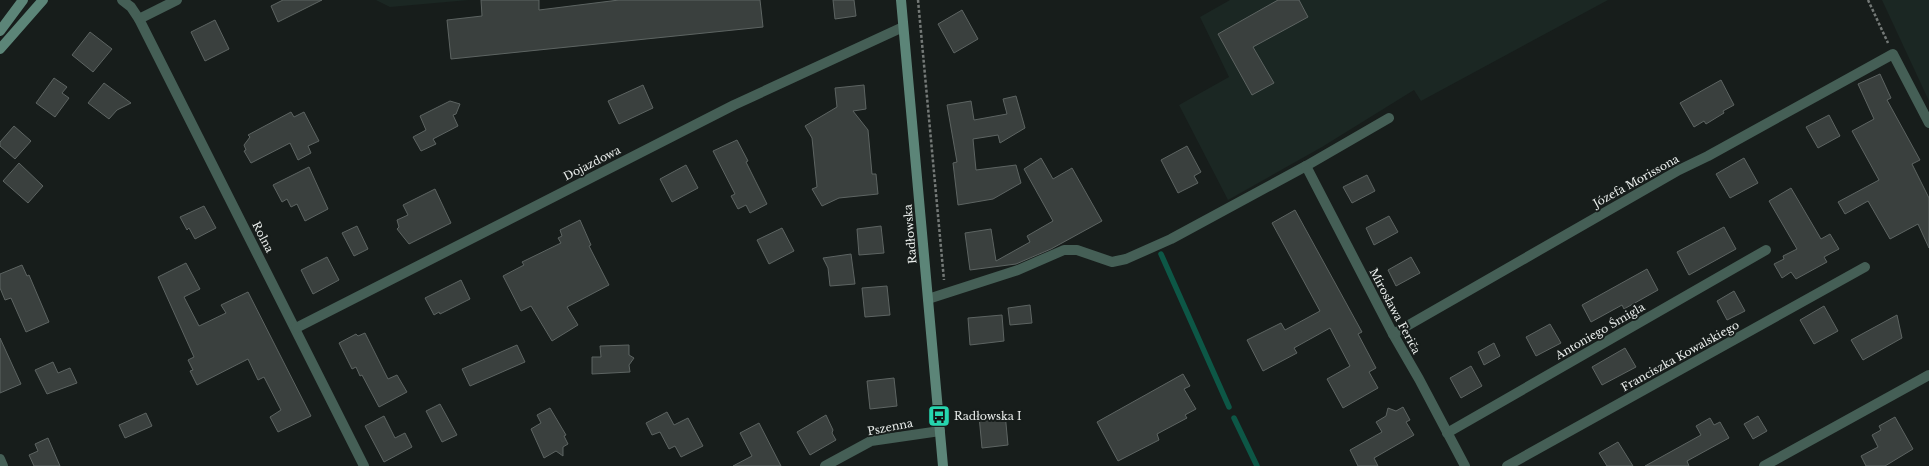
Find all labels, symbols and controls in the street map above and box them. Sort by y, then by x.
street label: Dojazdowa [561,142,624,183]
street label: Józefa Morissona [1589,151,1682,211]
street label: Radłowska [900,203,920,264]
street label: Rolna [249,219,277,256]
street label: Mirosława Feriča [1366,266,1424,357]
street label: Antoniego Śmigla [1552,299,1648,363]
street label: Franciszka Kowalskiego [1619,318,1741,394]
bus stop icon: Radłowska I [926,403,952,429]
place label: Radłowska I [954,409,1022,423]
street label: Pszenna [866,416,915,438]

